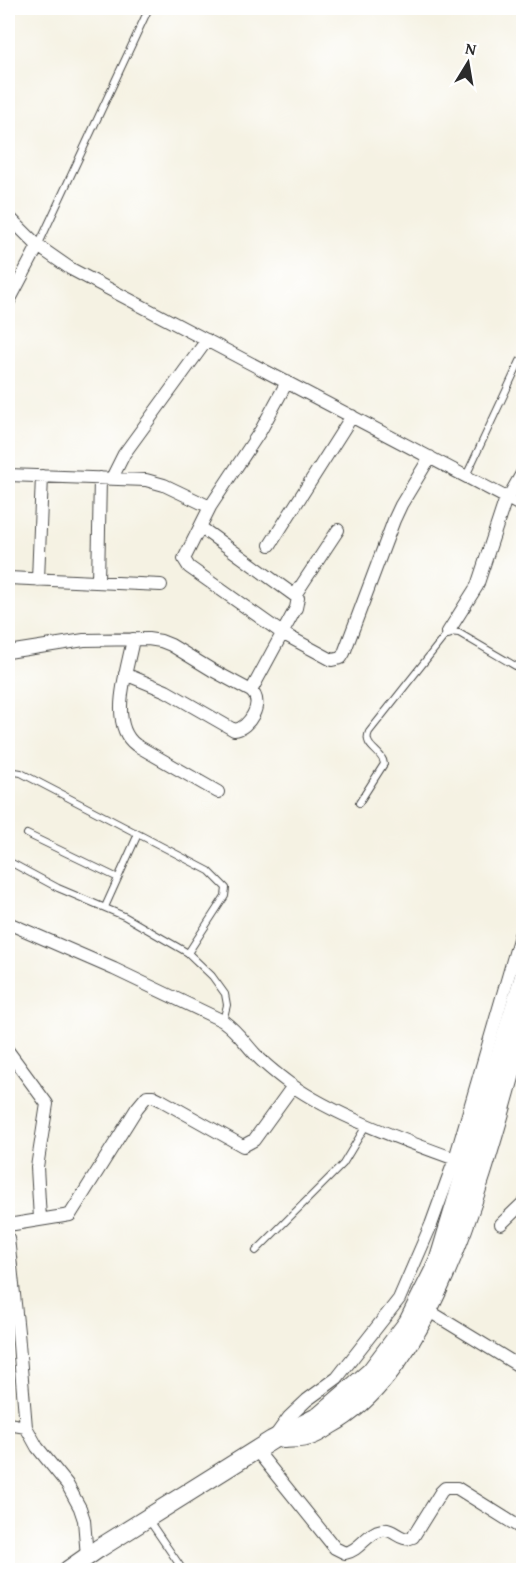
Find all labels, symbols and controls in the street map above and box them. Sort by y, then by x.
north arrow [438,33,498,93]
text: N [463,35,479,61]

